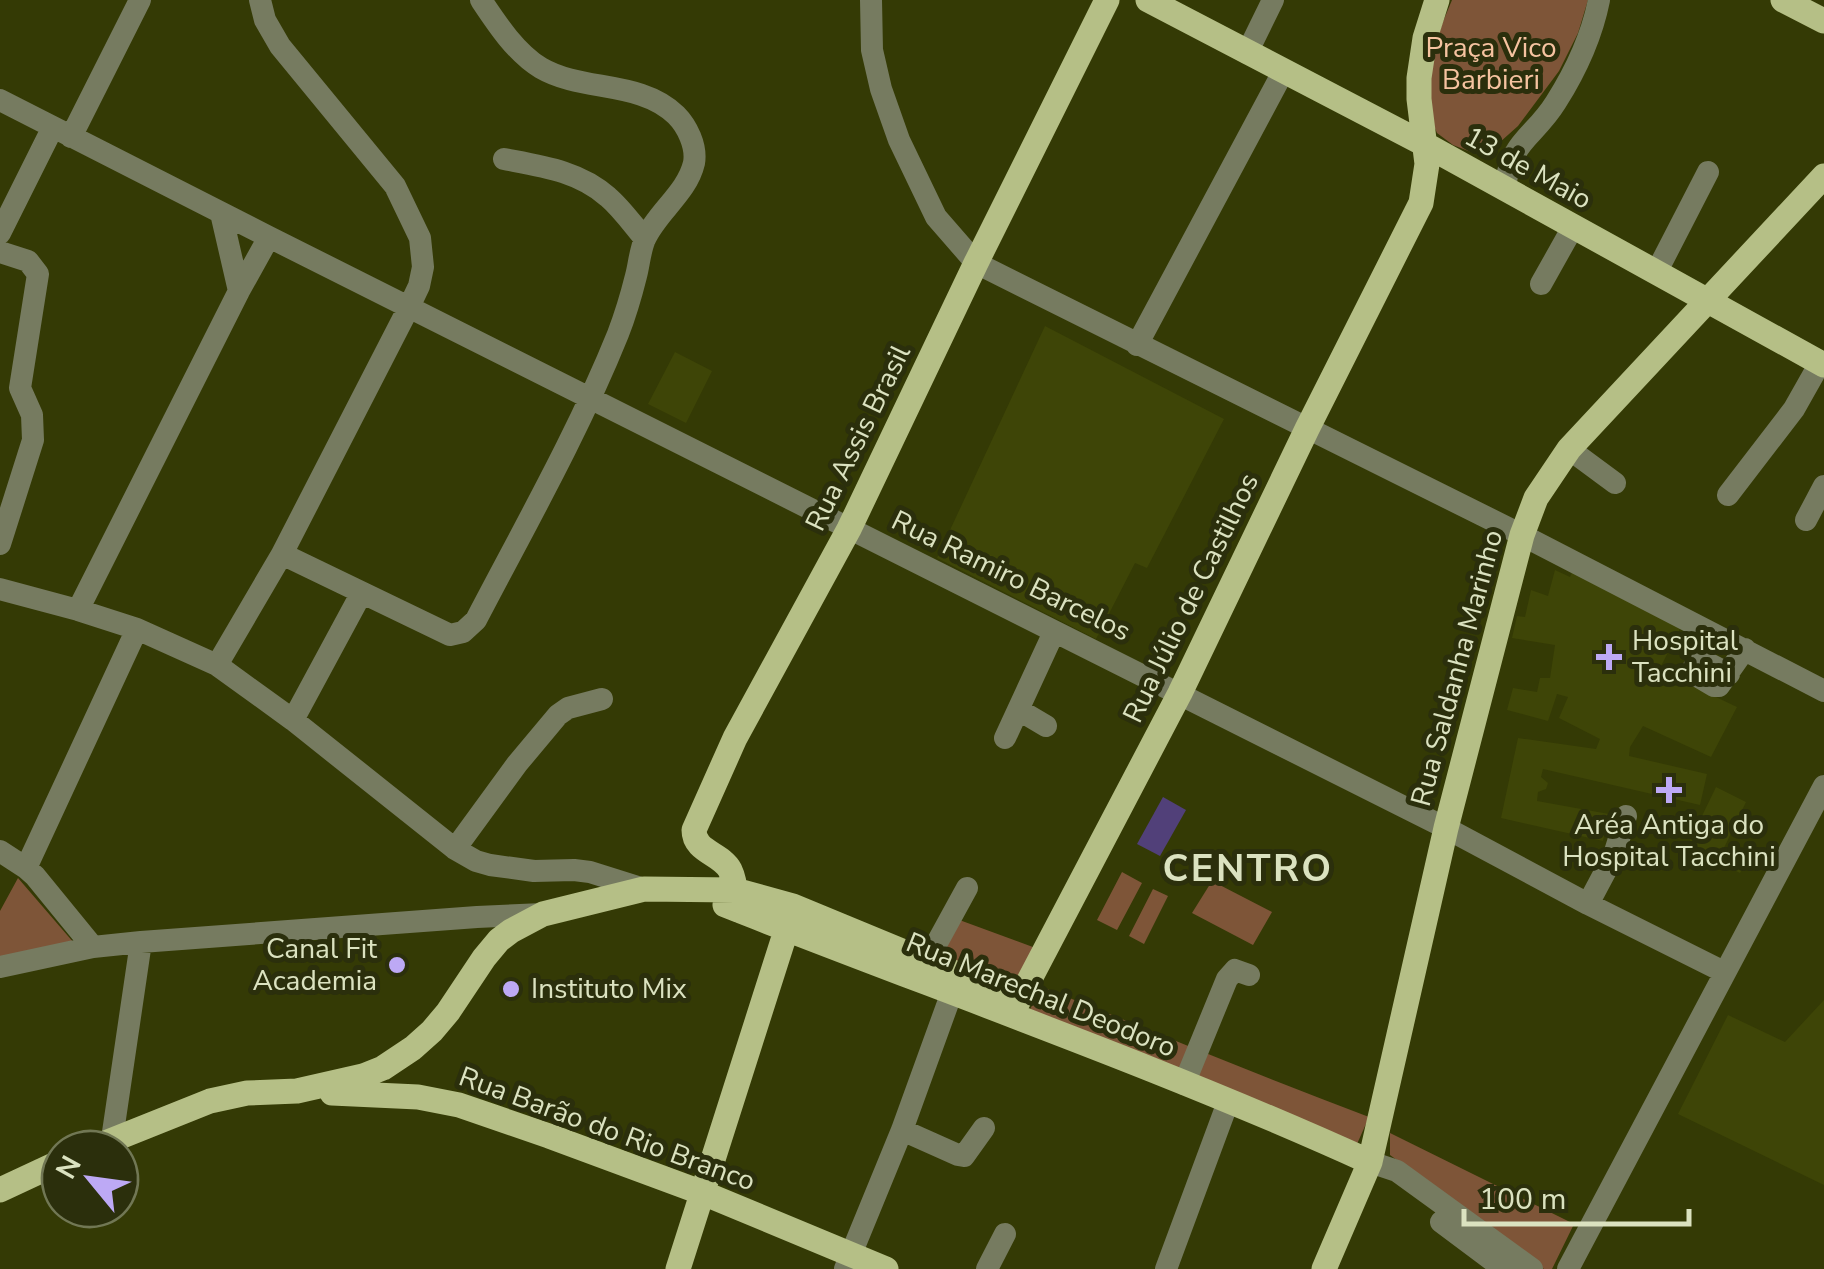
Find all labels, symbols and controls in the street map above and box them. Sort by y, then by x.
park label: Praça Vico Barbieri [1425,29,1557,99]
street label: 13 de Maio [1458,117,1598,219]
street label: Rua Assis Brasil [796,338,920,537]
street label: Rua Júlio de Castilhos [1114,467,1268,729]
street label: Rua Ramiro Barcelos [885,502,1137,650]
street label: Rua Saldanha Marinho [1402,526,1512,810]
place label: Hospital Tacchini [1632,622,1739,692]
marker: Hospital Tacchini [1596,644,1622,670]
marker: Aréa Antiga do Hospital Tacchini [1656,777,1682,803]
place label: Aréa Antiga do Hospital Tacchini [1562,806,1776,876]
district label: CENTRO [1162,843,1334,894]
street label: Rua Marechal Deodoro [900,923,1182,1067]
place label: Canal Fit Academia [253,930,377,1000]
marker: Canal Fit Academia [386,954,408,976]
place label: Instituto Mix [531,970,687,1008]
marker: Instituto Mix [500,978,522,1000]
street label: Rua Barão do Rio Branco [454,1058,760,1200]
north arrow [40,1129,140,1229]
text: N [47,1149,91,1186]
scale bar [1464,1164,1689,1226]
text: 100 m [1479,1179,1566,1220]

